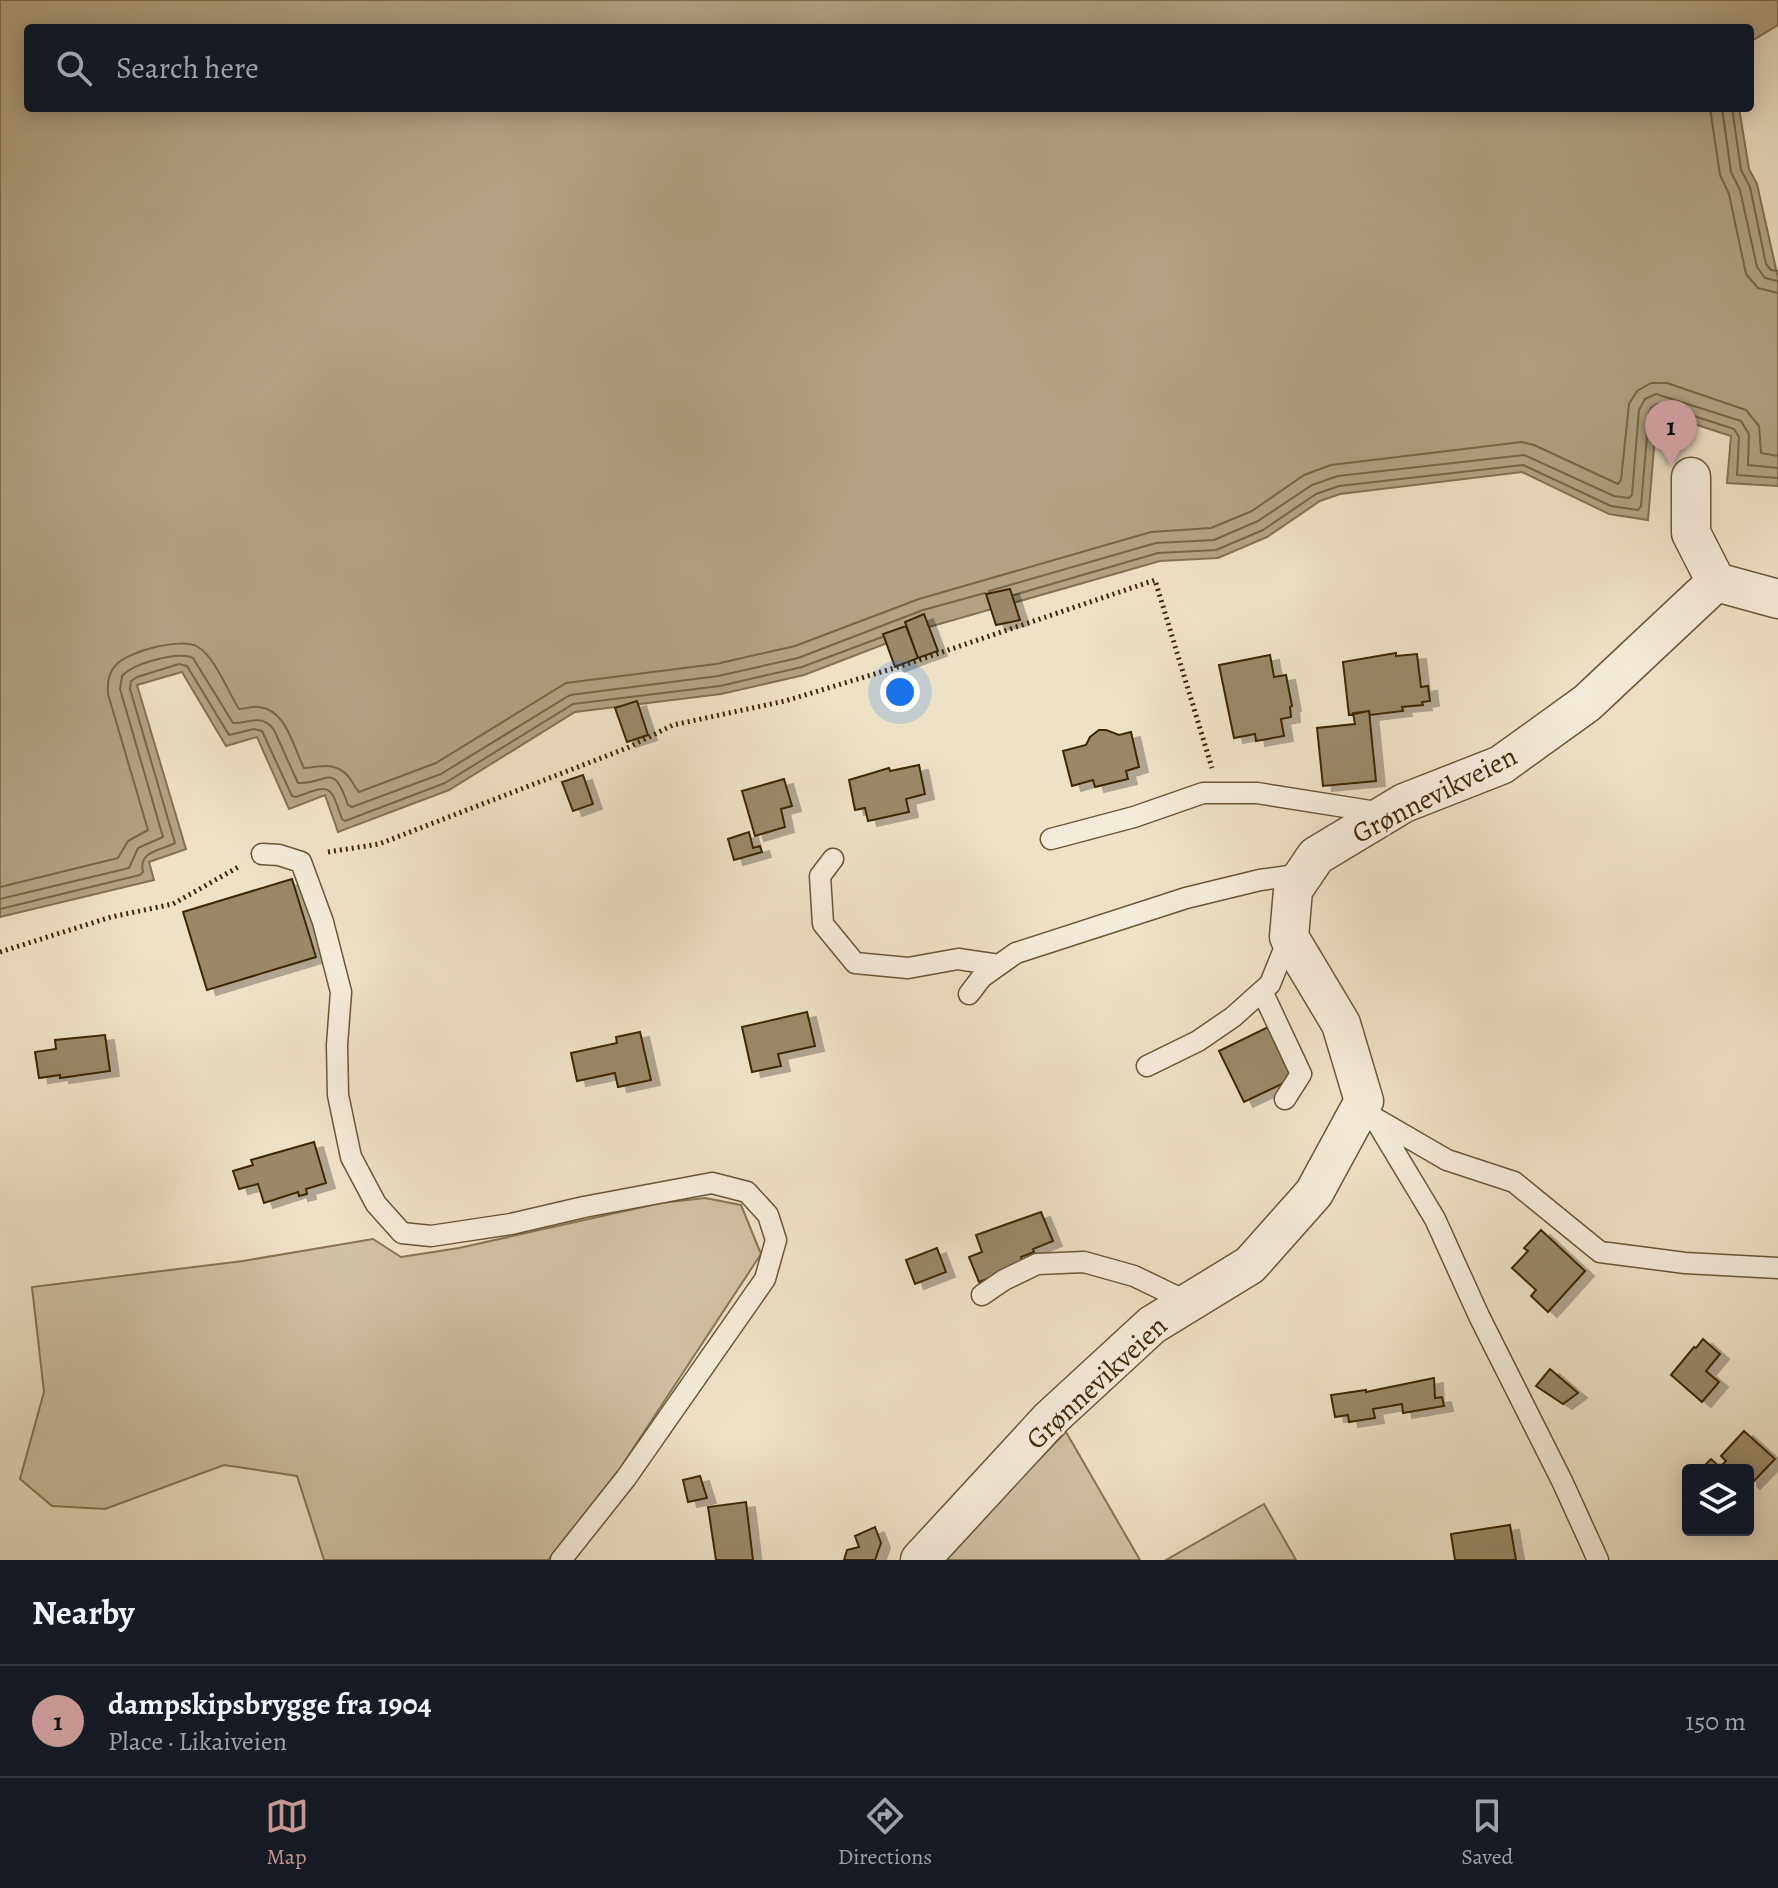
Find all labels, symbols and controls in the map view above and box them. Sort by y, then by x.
search box [24,24,1754,112]
icon: search [52,46,96,90]
text: Search here [116,48,259,88]
pin: 1 [1645,400,1697,466]
your location [880,672,920,712]
street label: Grønnevikveien [1345,737,1523,853]
street label: Grønnevikveien [1018,1307,1176,1458]
map controls [1682,1464,1754,1536]
button: layers [1682,1464,1754,1536]
text: Nearby [32,1589,135,1636]
text: dampskipsbrygge fra 1904 [108,1684,432,1724]
text: 1 [53,1704,63,1739]
text: 150 m [1685,1704,1746,1739]
text: Place · Likaiveien [108,1724,287,1759]
tab: Map [265,1794,309,1872]
tab: Directions [838,1794,932,1872]
tab: Saved [1461,1794,1513,1872]

